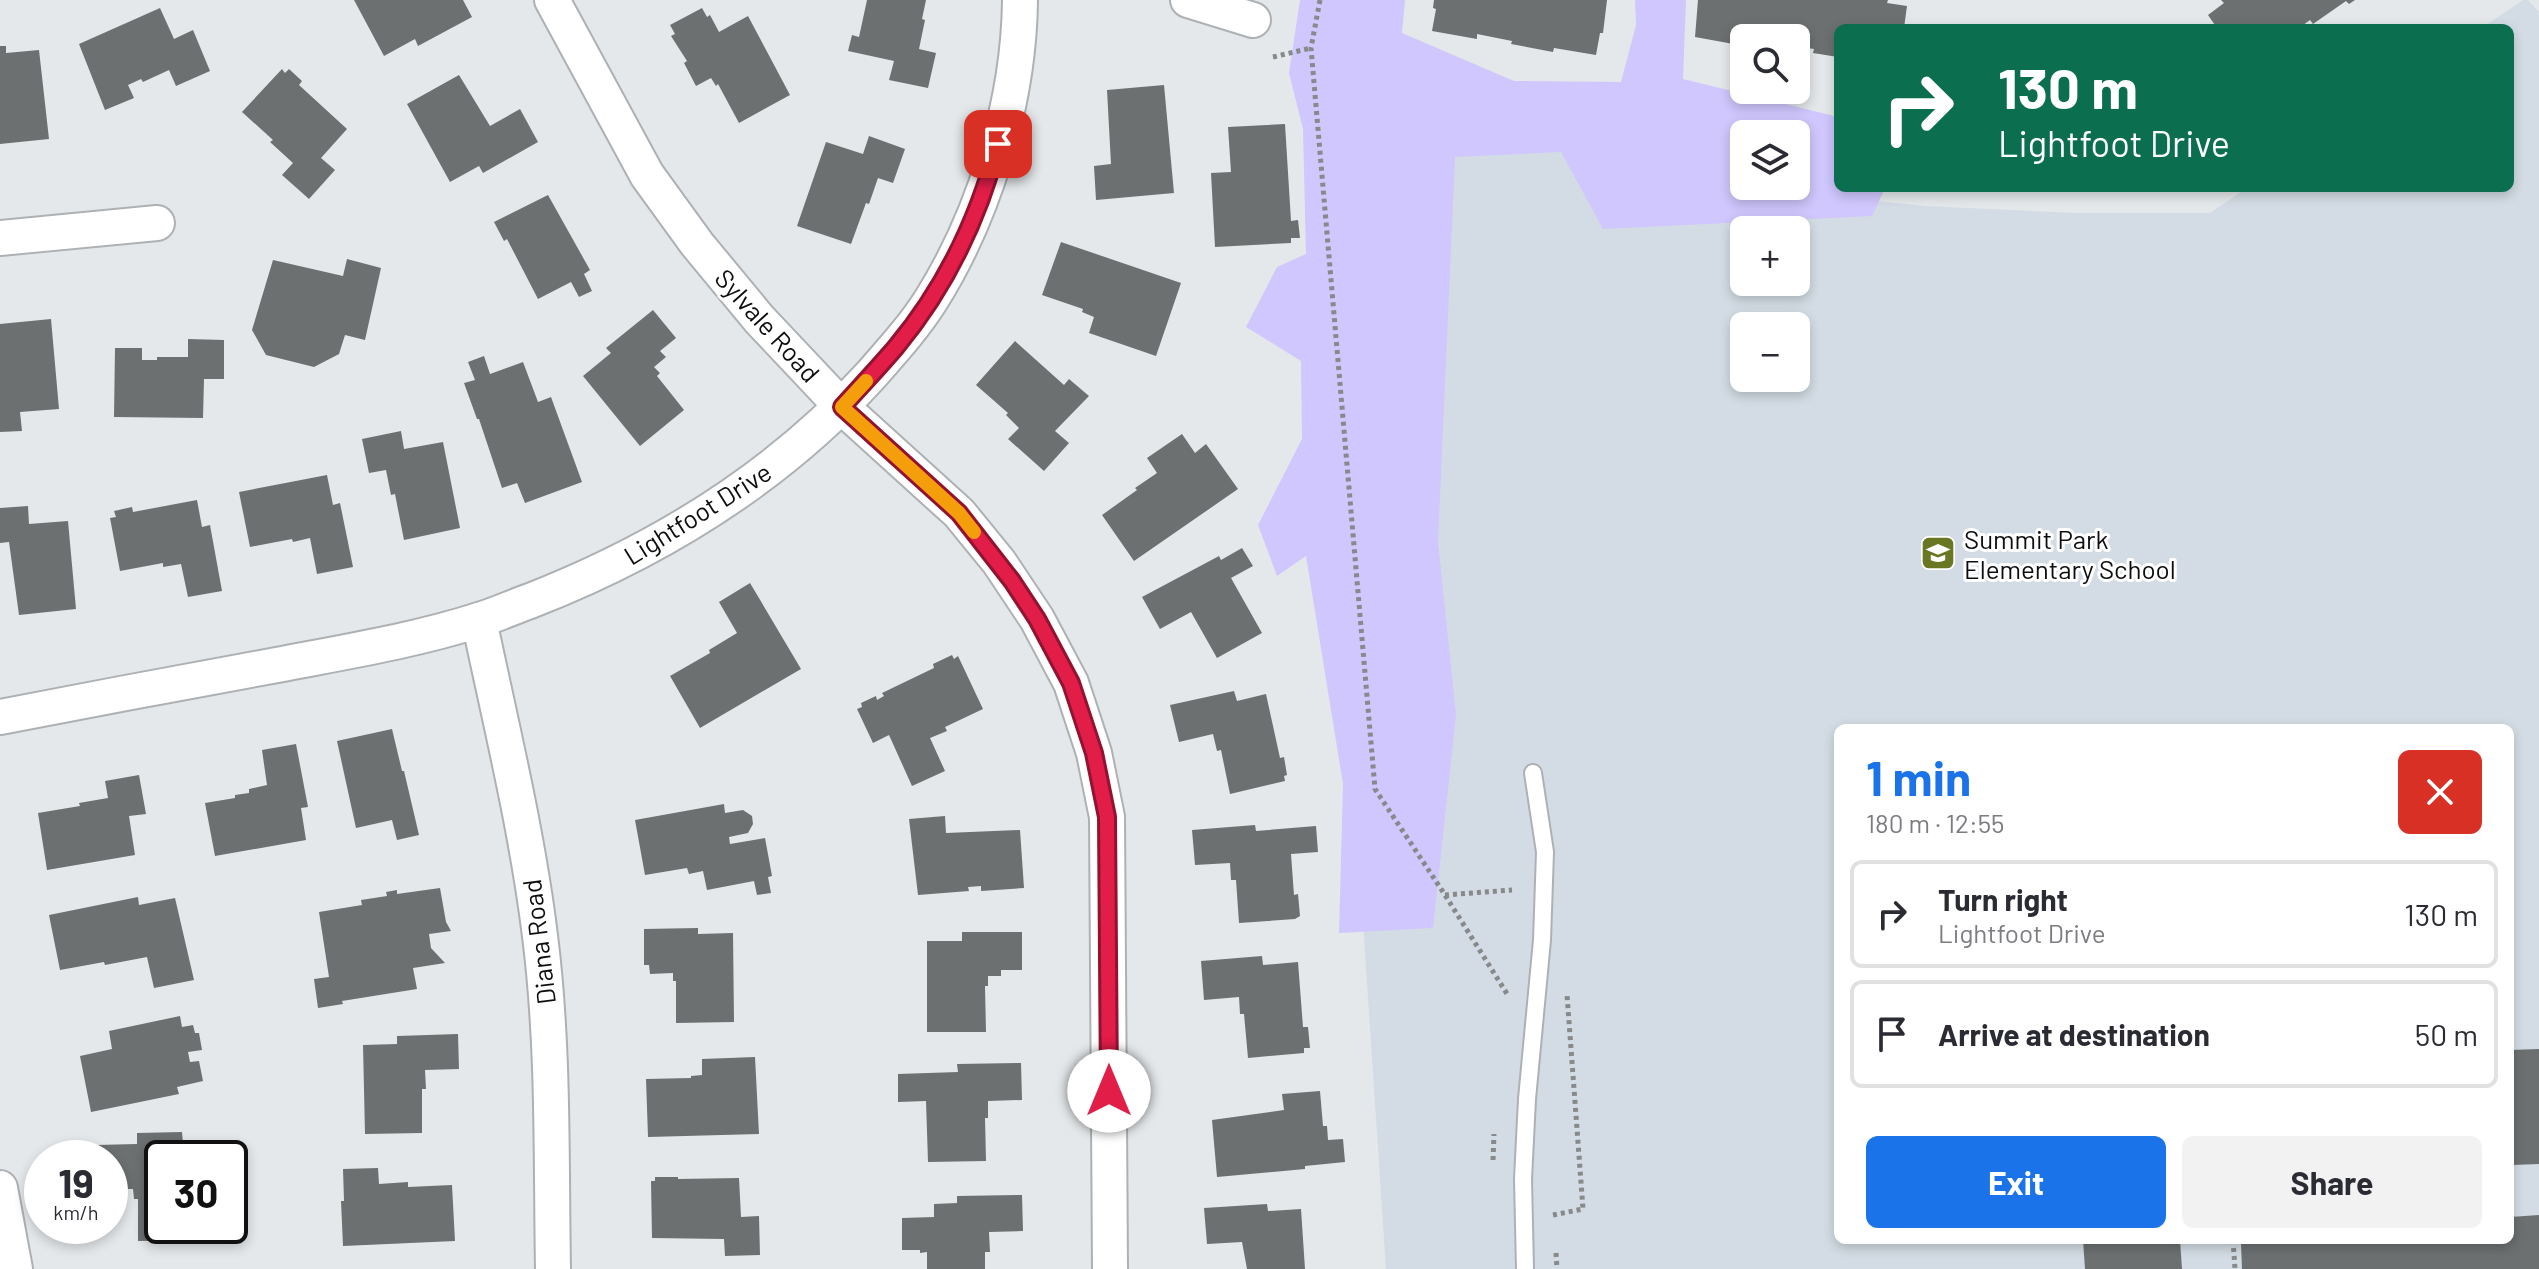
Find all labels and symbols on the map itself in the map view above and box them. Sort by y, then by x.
pin [964,110,1032,178]
street label: Sylvale Road [709,262,827,388]
street label: Lightfoot Drive [618,455,776,571]
place label: Summit Park Elementary School [1964,523,2176,584]
school or university icon: Summit Park Elementary School [1919,534,1957,572]
street label: Diana Road [515,878,561,1006]
position arrow [1067,1049,1151,1133]
speed limit sign: 30 [144,1140,248,1244]

